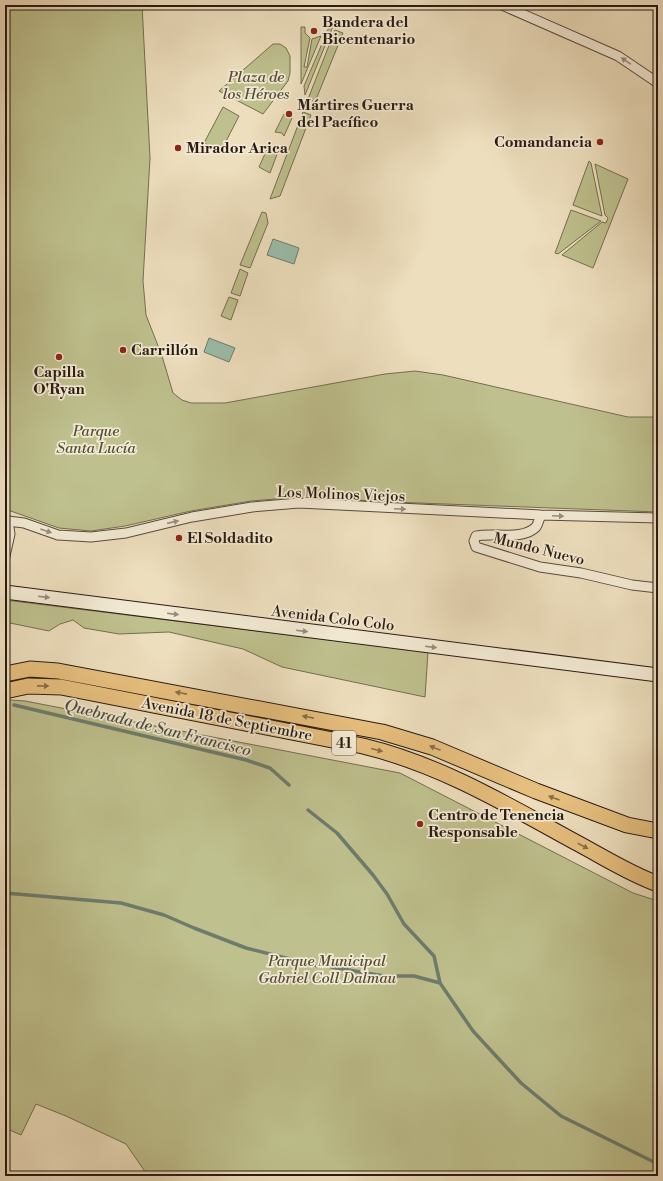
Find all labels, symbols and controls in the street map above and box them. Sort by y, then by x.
place label: Bandera del Bicentenario [322,13,415,49]
marker: Bandera del Bicentenario [309,26,319,36]
one-way arrow [620,58,631,65]
park label: Plaza de los Héroes [223,68,290,104]
place label: Mártires Guerra del Pacífico [297,96,415,132]
marker: Mártires Guerra del Pacífico [284,109,294,119]
place label: Comandancia [494,133,593,152]
marker: Comandancia [595,137,605,147]
place label: Mirador Arica [186,139,289,158]
marker: Mirador Arica [173,143,183,153]
place label: Carrillón [131,341,199,360]
marker: Carrillón [118,345,128,355]
marker: Capilla O'Ryan [54,352,64,362]
place label: Capilla O'Ryan [33,363,86,399]
park label: Parque Santa Lucía [56,422,136,458]
street label: Los Molinos Viejos [276,483,406,506]
one-way arrow [394,506,407,512]
one-way arrow [552,512,564,519]
one-way arrow [167,518,180,524]
one-way arrow [40,528,52,534]
place label: El Soldadito [187,529,273,548]
street label: Mundo Nuevo [491,529,586,570]
marker: El Soldadito [174,533,184,543]
one-way arrow [38,594,50,600]
street label: Avenida Colo Colo [269,601,396,635]
one-way arrow [167,611,179,617]
one-way arrow [295,628,308,634]
one-way arrow [424,644,437,650]
one-way arrow [37,683,50,689]
one-way arrow [175,690,187,696]
street label: Avenida 18 de Septiembre [139,693,314,745]
water label: Quebrada de San Francisco [62,695,253,761]
one-way arrow [302,714,315,720]
road number: 41 [332,731,356,755]
one-way arrow [428,744,440,750]
one-way arrow [371,747,383,753]
one-way arrow [548,795,560,801]
place label: Centro de Tenencia Responsable [428,806,565,842]
marker: Centro de Tenencia Responsable [415,819,425,829]
one-way arrow [577,843,589,849]
park label: Parque Municipal Gabriel Coll Dalmau [258,952,397,988]

